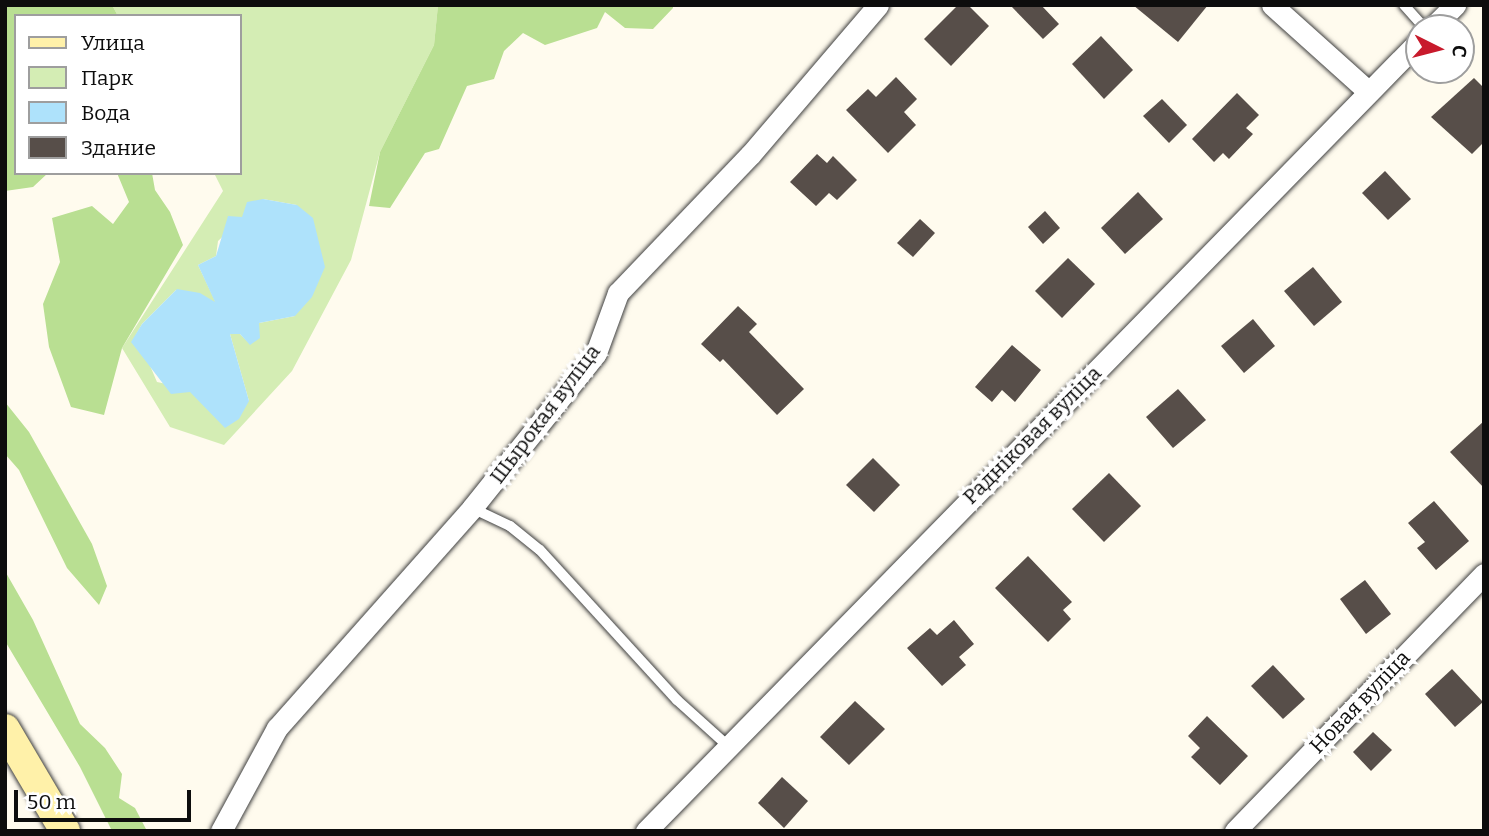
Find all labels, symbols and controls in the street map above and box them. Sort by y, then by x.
legend [14,14,242,175]
north arrow [1405,14,1475,84]
text: Улица [81,30,145,56]
text: С [1447,44,1471,58]
text: Парк [81,65,133,91]
text: Вода [81,100,130,126]
text: Здание [81,135,156,161]
street label: Шырокая вуліца [484,339,606,489]
street label: Радніковая вуліца [958,361,1106,509]
street label: Новая вуліца [1305,645,1415,759]
scale bar [18,776,194,820]
text: 50 m [27,789,76,815]

